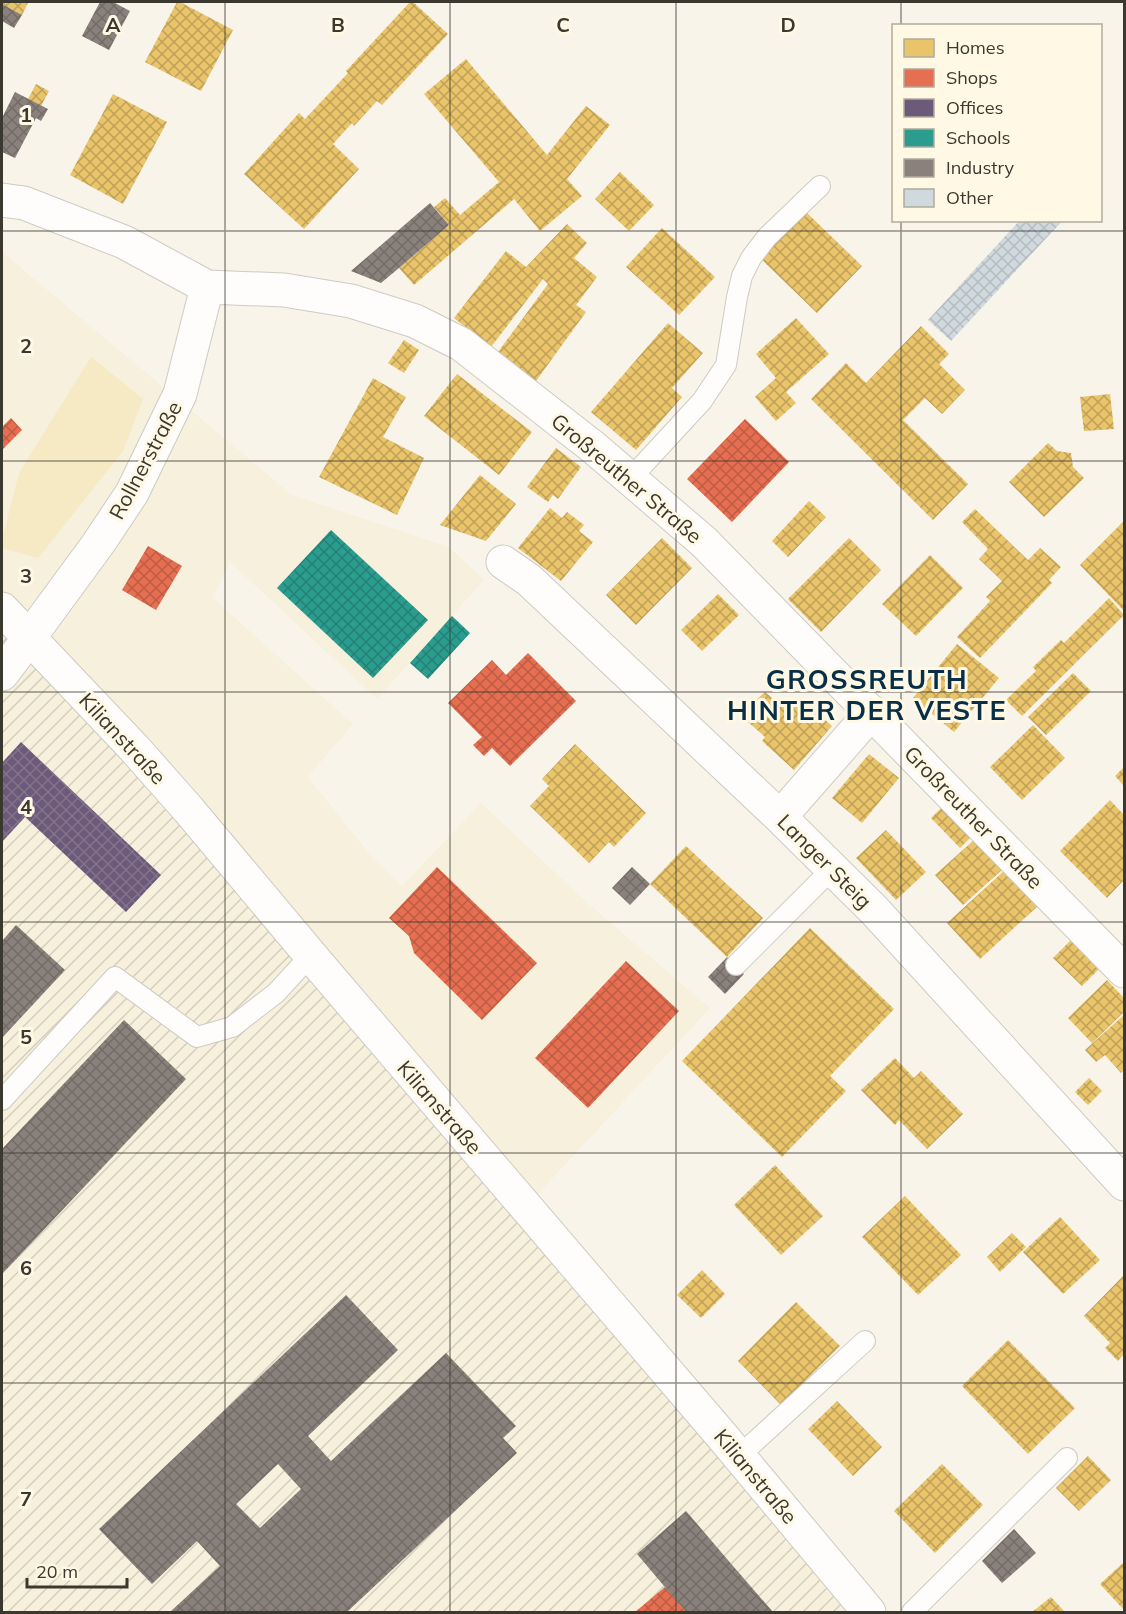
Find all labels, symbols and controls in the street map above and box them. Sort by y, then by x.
text: A [106,12,121,37]
text: B [331,12,345,37]
text: C [556,12,570,37]
text: D [780,12,796,37]
legend [892,24,1102,222]
text: Homes [946,36,1005,59]
text: Shops [946,66,998,89]
text: Offices [946,96,1004,119]
text: 1 [20,102,32,127]
text: Schools [946,126,1011,149]
text: Industry [946,156,1015,179]
text: Other [946,186,994,209]
text: 2 [20,333,32,358]
street label: Rollnerstraße [103,396,187,524]
street label: Großreuther Straße [546,407,708,549]
text: 3 [20,563,32,588]
district label: GROSSREUTH HINTER DER VESTE [727,662,1007,727]
street label: Kilianstraße [74,687,172,789]
street label: Großreuther Straße [899,740,1049,894]
text: 4 [20,794,32,819]
street label: Langer Steig [772,808,878,914]
text: 5 [20,1024,32,1049]
street label: Kilianstraße [392,1055,488,1159]
text: 6 [20,1255,32,1280]
street label: Kilianstraße [709,1423,803,1529]
text: 7 [20,1486,32,1511]
scale bar [27,1551,128,1589]
text: 20 m [36,1560,78,1583]

